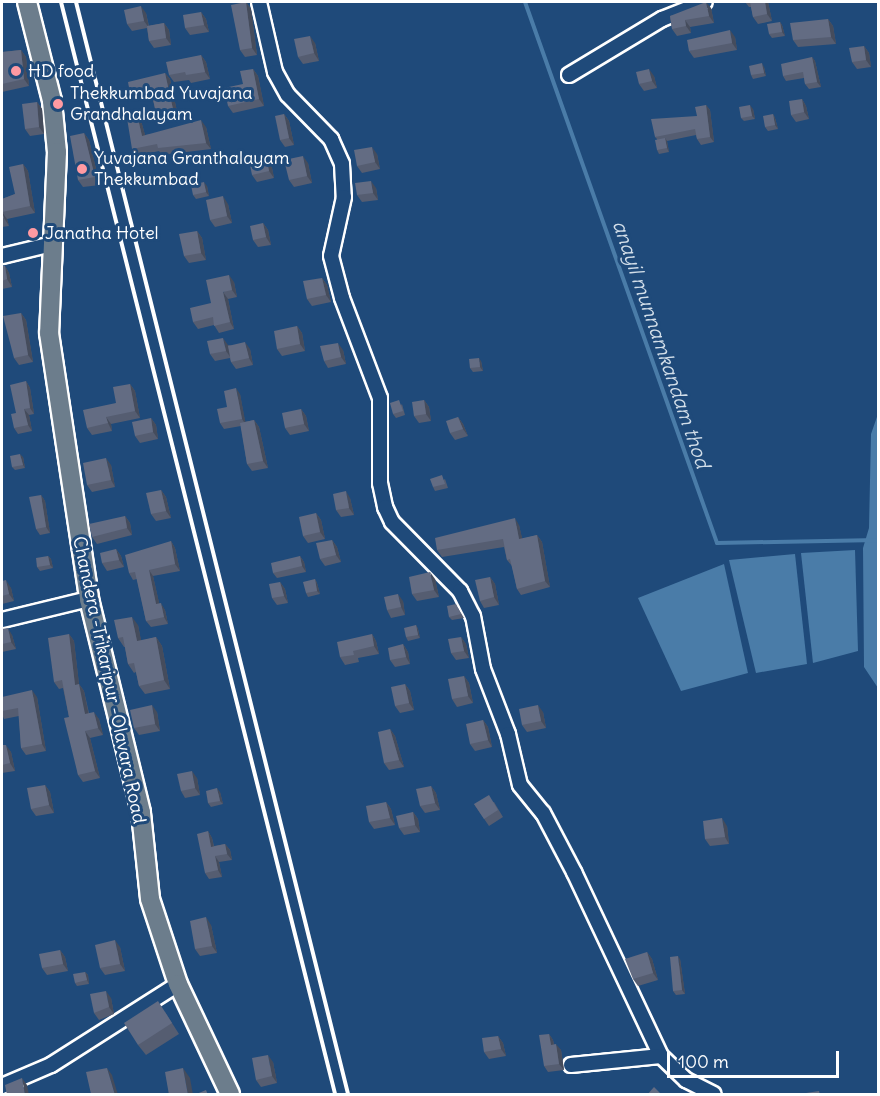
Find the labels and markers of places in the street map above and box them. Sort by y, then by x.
place label: HD food [28,60,94,82]
marker: HD food [9,64,23,78]
place label: Thekkumbad Yuvajana Grandhalayam [70,83,253,125]
marker: Thekkumbad Yuvajana Grandhalayam [51,97,65,111]
place label: Yuvajana Granthalayam Thekkumbad [94,148,290,190]
marker: Yuvajana Granthalayam Thekkumbad [75,162,89,176]
place label: Janatha Hotel [45,222,159,244]
marker: Janatha Hotel [26,226,40,240]

